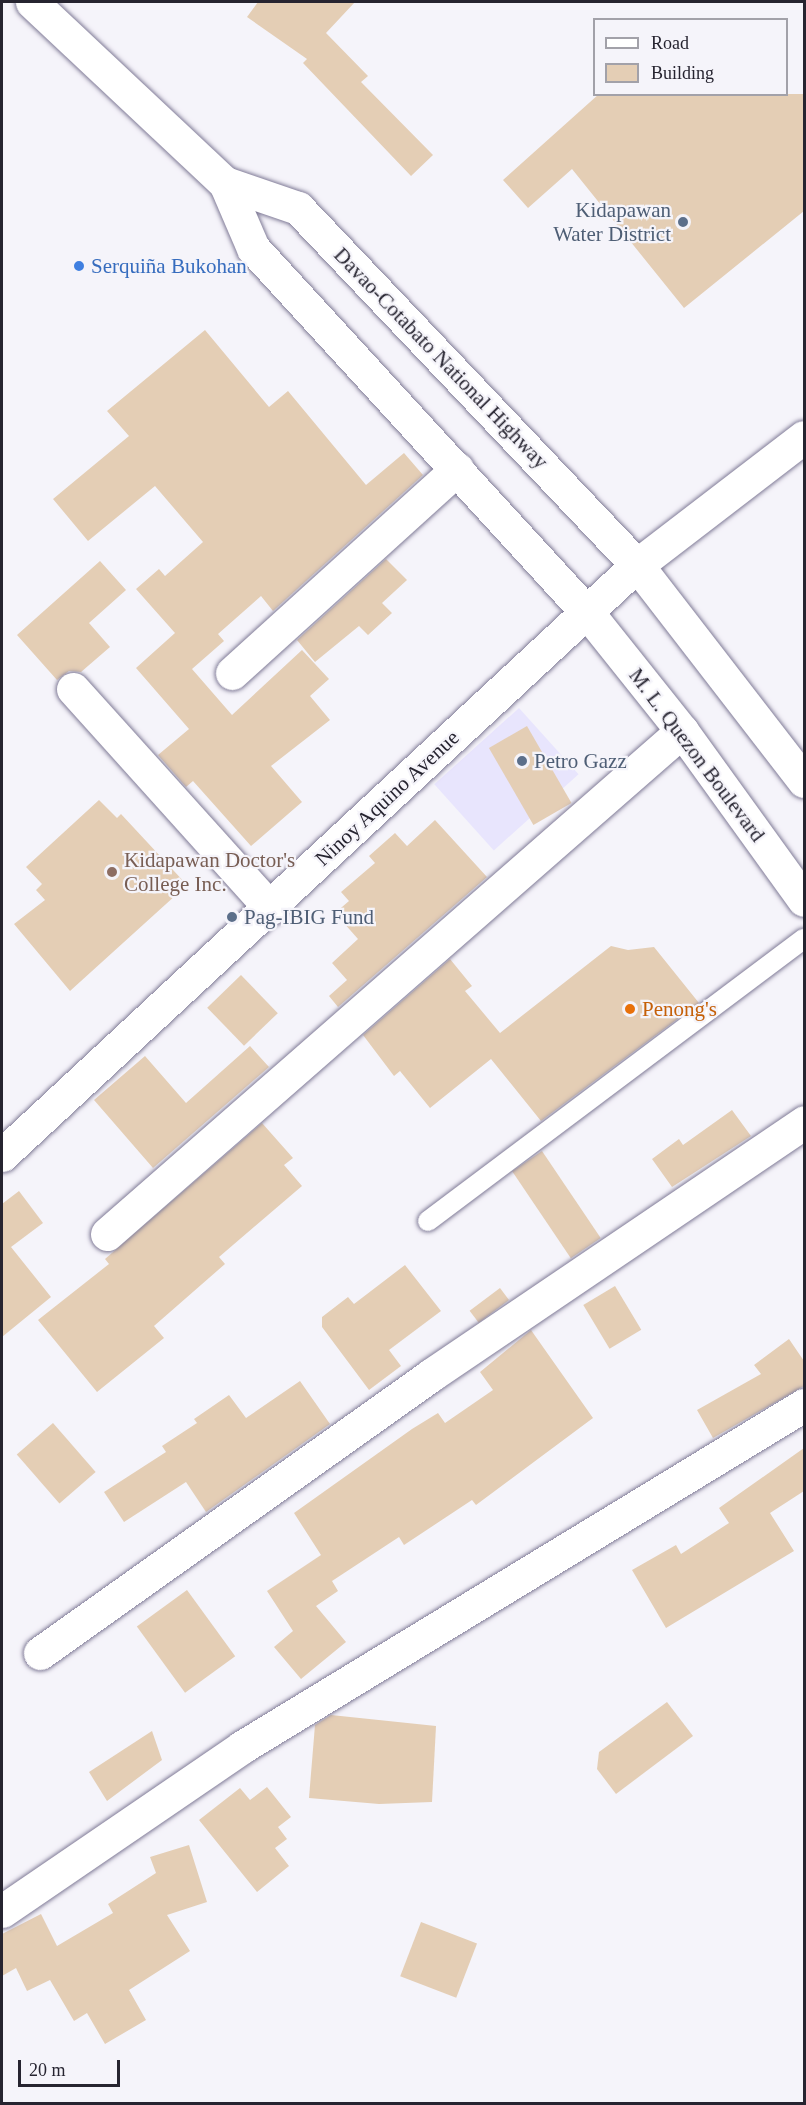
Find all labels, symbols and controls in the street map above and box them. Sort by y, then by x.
legend [593,18,788,96]
text: Road [651,33,689,53]
text: Building [651,63,714,83]
place label: Kidapawan Water District [553,197,671,247]
marker: Kidapawan Water District [676,215,690,229]
street label: Davao-Cotabato National Highway [329,242,553,474]
place label: Serquiña Bukohan [91,253,247,279]
marker: Serquiña Bukohan [72,259,86,273]
street label: M. L. Quezon Boulevard [624,663,770,847]
street label: Ninoy Aquino Avenue [309,724,465,872]
place label: Petro Gazz [534,748,627,774]
marker: Petro Gazz [515,754,529,768]
place label: Kidapawan Doctor's College Inc. [124,847,295,897]
marker: Kidapawan Doctor's College Inc. [105,865,119,879]
place label: Pag-IBIG Fund [244,904,374,930]
marker: Pag-IBIG Fund [225,910,239,924]
place label: Penong's [642,996,717,1022]
marker: Penong's [623,1002,637,1016]
scale bar [21,2048,123,2086]
text: 20 m [29,2060,66,2080]

